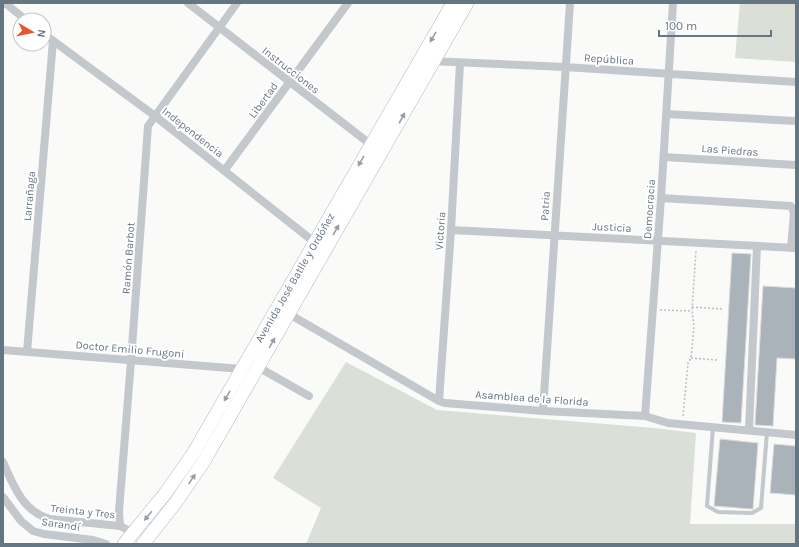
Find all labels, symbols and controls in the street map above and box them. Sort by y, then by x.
north arrow [12,12,52,52]
scale bar [659,12,771,38]
text: 100 m [665,19,697,33]
text: N [34,29,48,38]
one-way arrow [430,31,437,43]
street label: Instrucciones [260,44,322,97]
street label: República [584,51,634,68]
street label: Libertad [246,80,281,121]
street label: Independencia [159,104,226,160]
one-way arrow [398,112,405,124]
street label: Las Piedras [701,142,759,159]
one-way arrow [357,155,364,167]
street label: Larrañaga [21,170,38,222]
street label: Democracia [641,179,658,239]
street label: Patria [538,191,553,221]
street label: Avenida José Batlle y Ordóñez [253,211,338,345]
street label: Victoria [433,211,448,251]
street label: Justicia [592,220,632,235]
street label: Ramón Barbot [120,222,137,294]
one-way arrow [333,224,340,236]
one-way arrow [268,337,275,349]
street label: Doctor Emilio Frugoni [75,338,185,361]
street label: Asamblea de la Florida [475,388,589,409]
one-way arrow [223,390,230,402]
one-way arrow [188,474,196,484]
street label: Treinta y Tres [50,502,116,521]
one-way arrow [144,511,153,522]
street label: Sarandí [41,515,82,534]

